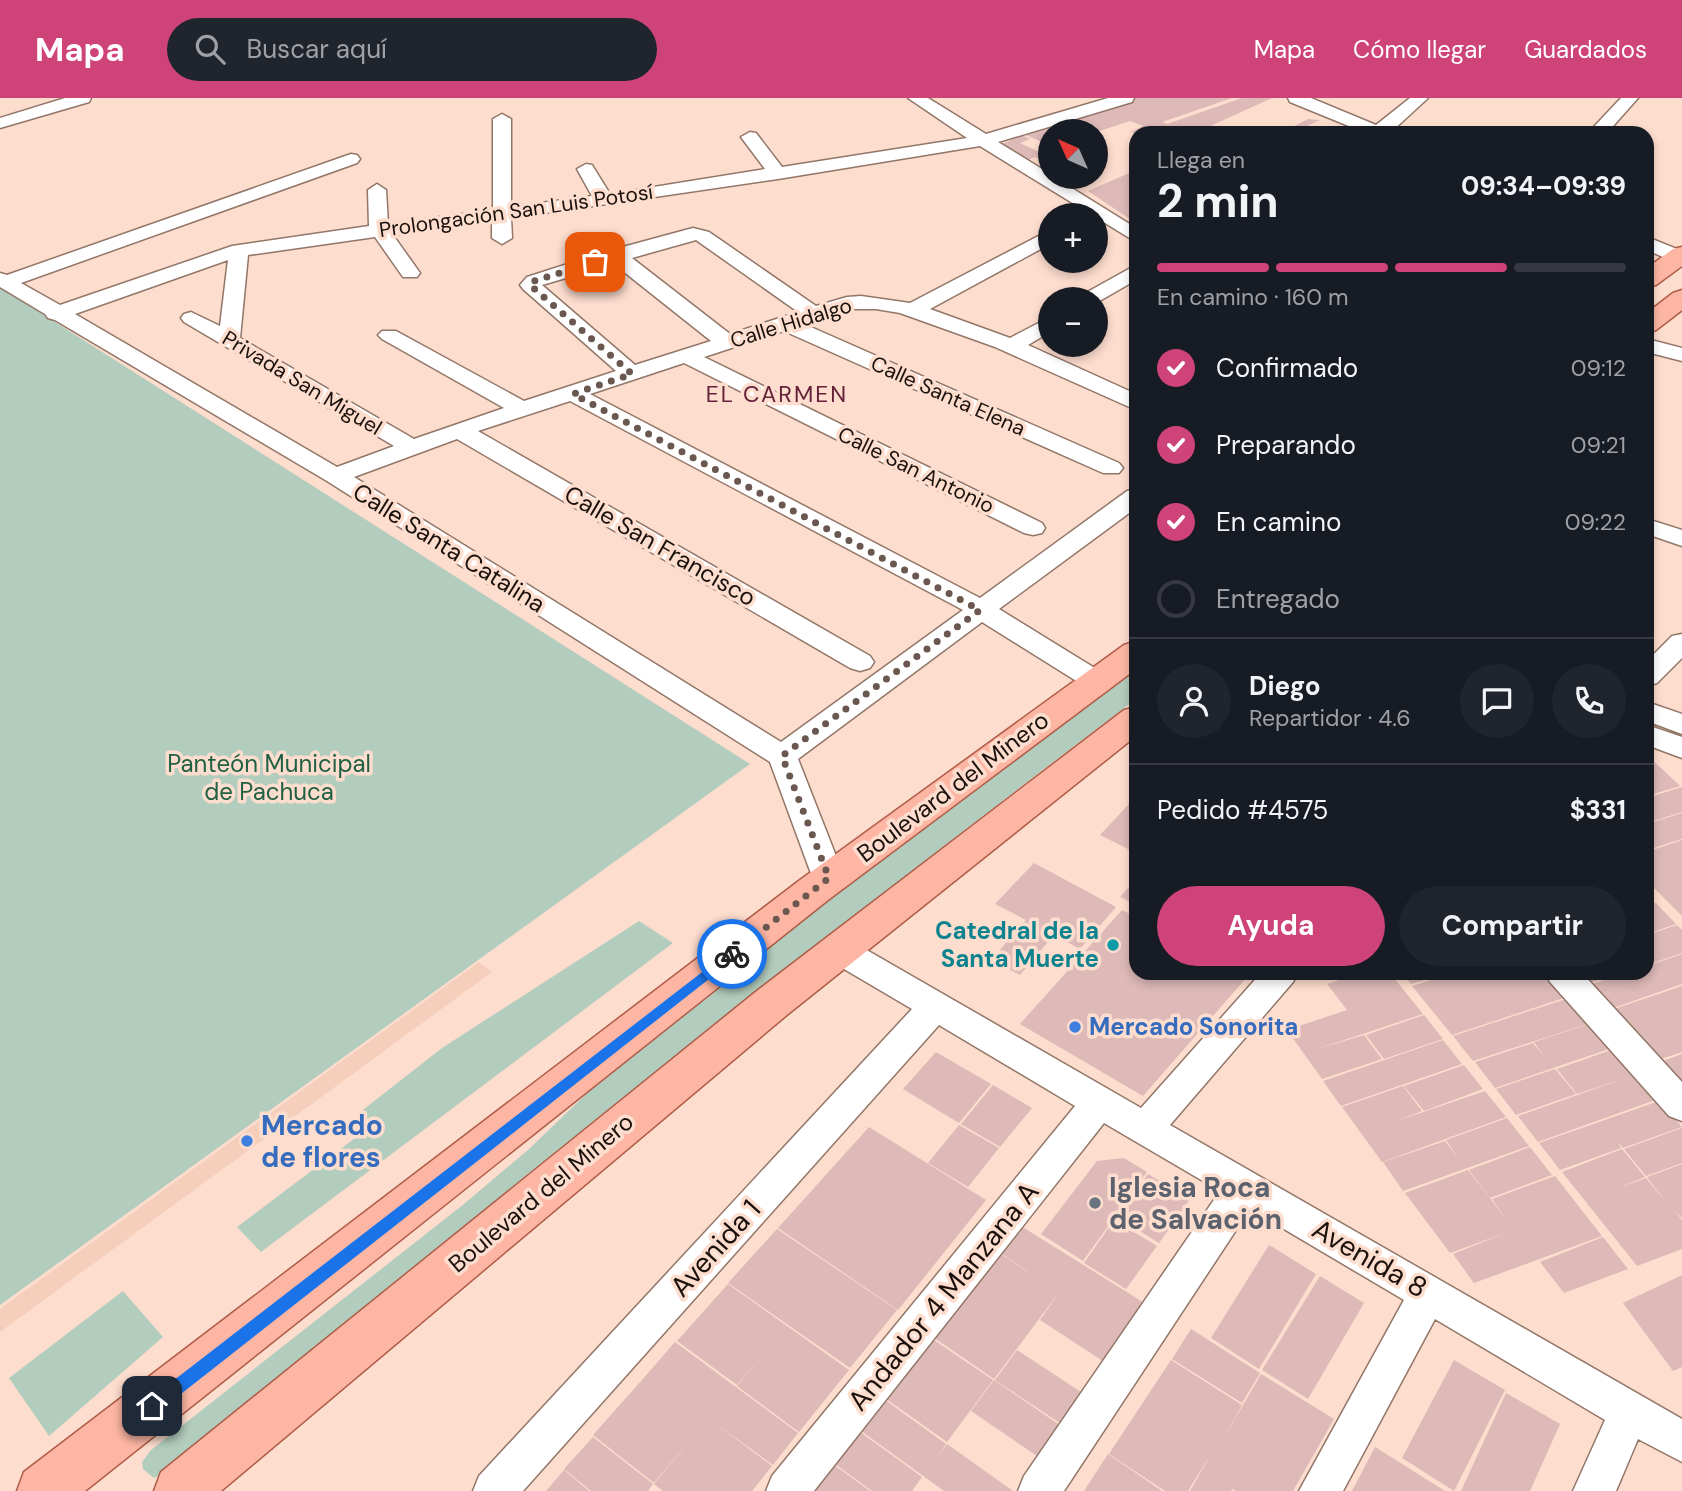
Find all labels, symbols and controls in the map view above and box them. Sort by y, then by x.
search box [167,18,657,81]
text: Mapa [35,28,125,71]
icon: search [191,30,229,68]
text: Buscar aquí [247,32,387,66]
text: Mapa [1254,34,1315,65]
text: Cómo llegar [1353,34,1486,65]
text: Guardados [1524,34,1647,65]
north arrow [1038,119,1108,189]
map controls [1038,119,1108,357]
text: Llega en [1157,145,1245,175]
text: 09:34–09:39 [1461,169,1626,203]
text: 2 min [1157,171,1279,231]
street label: Prolongación San Luis Potosí [377,178,655,244]
button: + [1038,203,1108,273]
pin [565,232,625,292]
icon: bag [576,243,614,281]
text: En camino · 160 m [1157,282,1349,312]
button: − [1038,287,1108,357]
street label: Calle Hidalgo [727,291,855,355]
street label: Privada San Miguel [217,324,387,442]
street label: Calle Santa Elena [866,349,1030,443]
icon: check [1157,349,1195,387]
text: Confirmado [1216,351,1358,385]
text: 09:12 [1571,353,1626,383]
district label: EL CARMEN [706,379,848,409]
street label: Calle San Antonio [833,420,999,520]
icon: check [1157,426,1195,464]
text: Preparando [1216,428,1356,462]
text: 09:21 [1571,430,1626,460]
street label: Calle Santa Catalina [347,476,551,619]
street label: Calle San Francisco [559,478,762,613]
icon: check [1157,503,1195,541]
text: En camino [1216,505,1341,539]
text: 09:22 [1565,507,1626,537]
text: Entregado [1216,582,1340,616]
button: person [1157,664,1231,738]
button: chat [1460,664,1534,738]
button: phone [1552,664,1626,738]
text: Diego [1249,669,1321,703]
text: Repartidor · 4.6 [1249,703,1411,733]
street label: Boulevard del Minero [851,704,1055,869]
park label: Panteón Municipal de Pachuca [167,748,371,807]
text: Pedido #4575 [1157,793,1328,827]
text: $331 [1570,793,1626,827]
button: Ayuda [1157,886,1385,966]
button: Compartir [1399,886,1626,966]
place label: Catedral de la Santa Muerte [935,915,1099,974]
courier [697,919,767,989]
icon: bike [713,935,751,973]
marker: Catedral de la Santa Muerte [1105,937,1121,953]
place label: Mercado Sonorita [1089,1011,1298,1042]
marker: Mercado Sonorita [1067,1019,1083,1035]
street label: Boulevard del Minero [442,1106,640,1279]
place label: Mercado de flores [261,1107,383,1176]
marker: Mercado de flores [239,1133,255,1149]
place label: Iglesia Roca de Salvación [1109,1169,1282,1238]
street label: Andador 4 Manzana A [840,1174,1047,1418]
street label: Avenida 1 [662,1192,769,1305]
marker: Iglesia Roca de Salvación [1087,1195,1103,1211]
street label: Avenida 8 [1305,1211,1434,1306]
pin [122,1376,182,1436]
icon: home [133,1387,171,1425]

